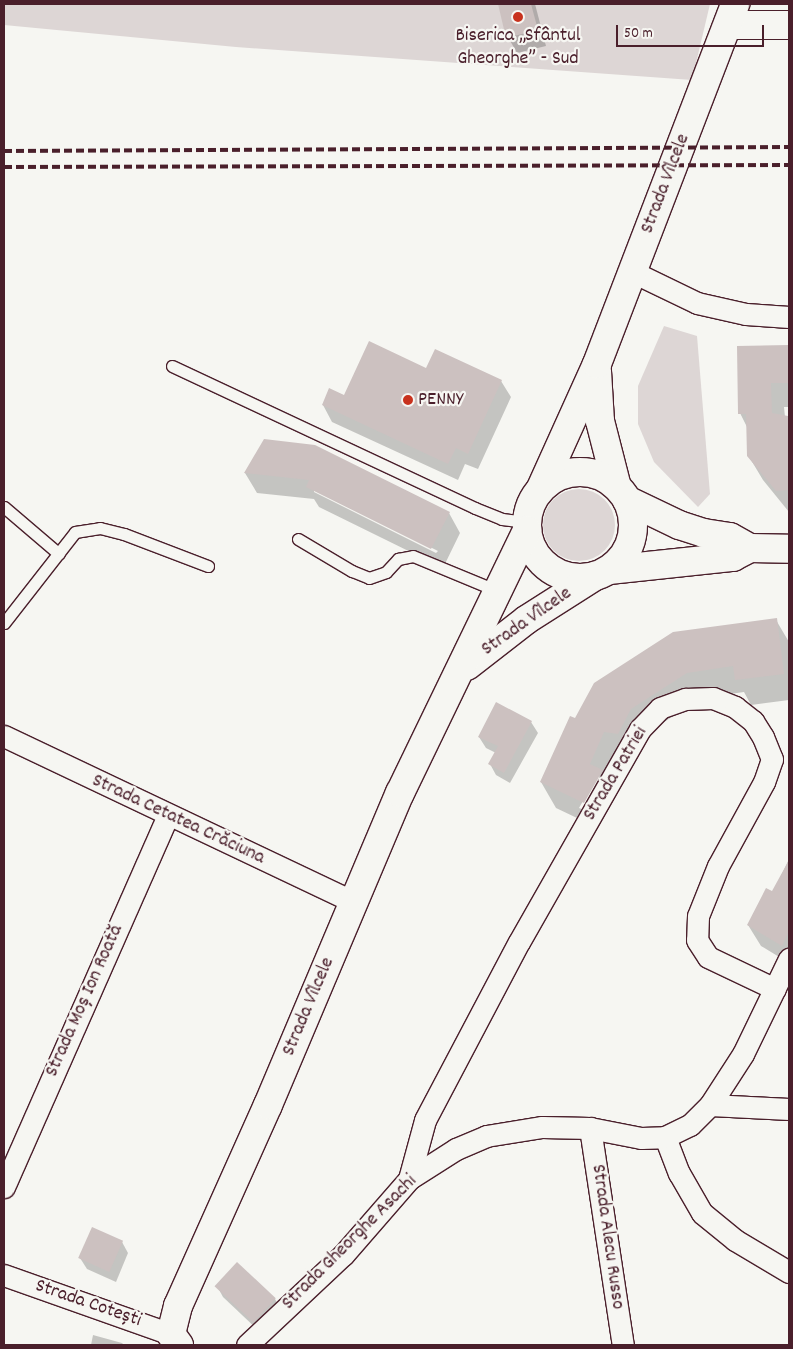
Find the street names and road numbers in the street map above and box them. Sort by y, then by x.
street label: Strada Vîlcele [636,131,696,237]
street label: Strada Vîlcele [477,582,577,662]
street label: Strada Patriei [578,723,654,825]
street label: Strada Cetatea Crăciuna [88,769,268,871]
street label: Strada Moș Ion Roată [41,921,129,1081]
street label: Strada Vîlcele [277,954,341,1060]
street label: Strada Alecu Russo [585,1163,629,1311]
street label: Strada Gheorghe Asachi [277,1170,423,1316]
street label: Strada Cotești [32,1275,144,1333]

